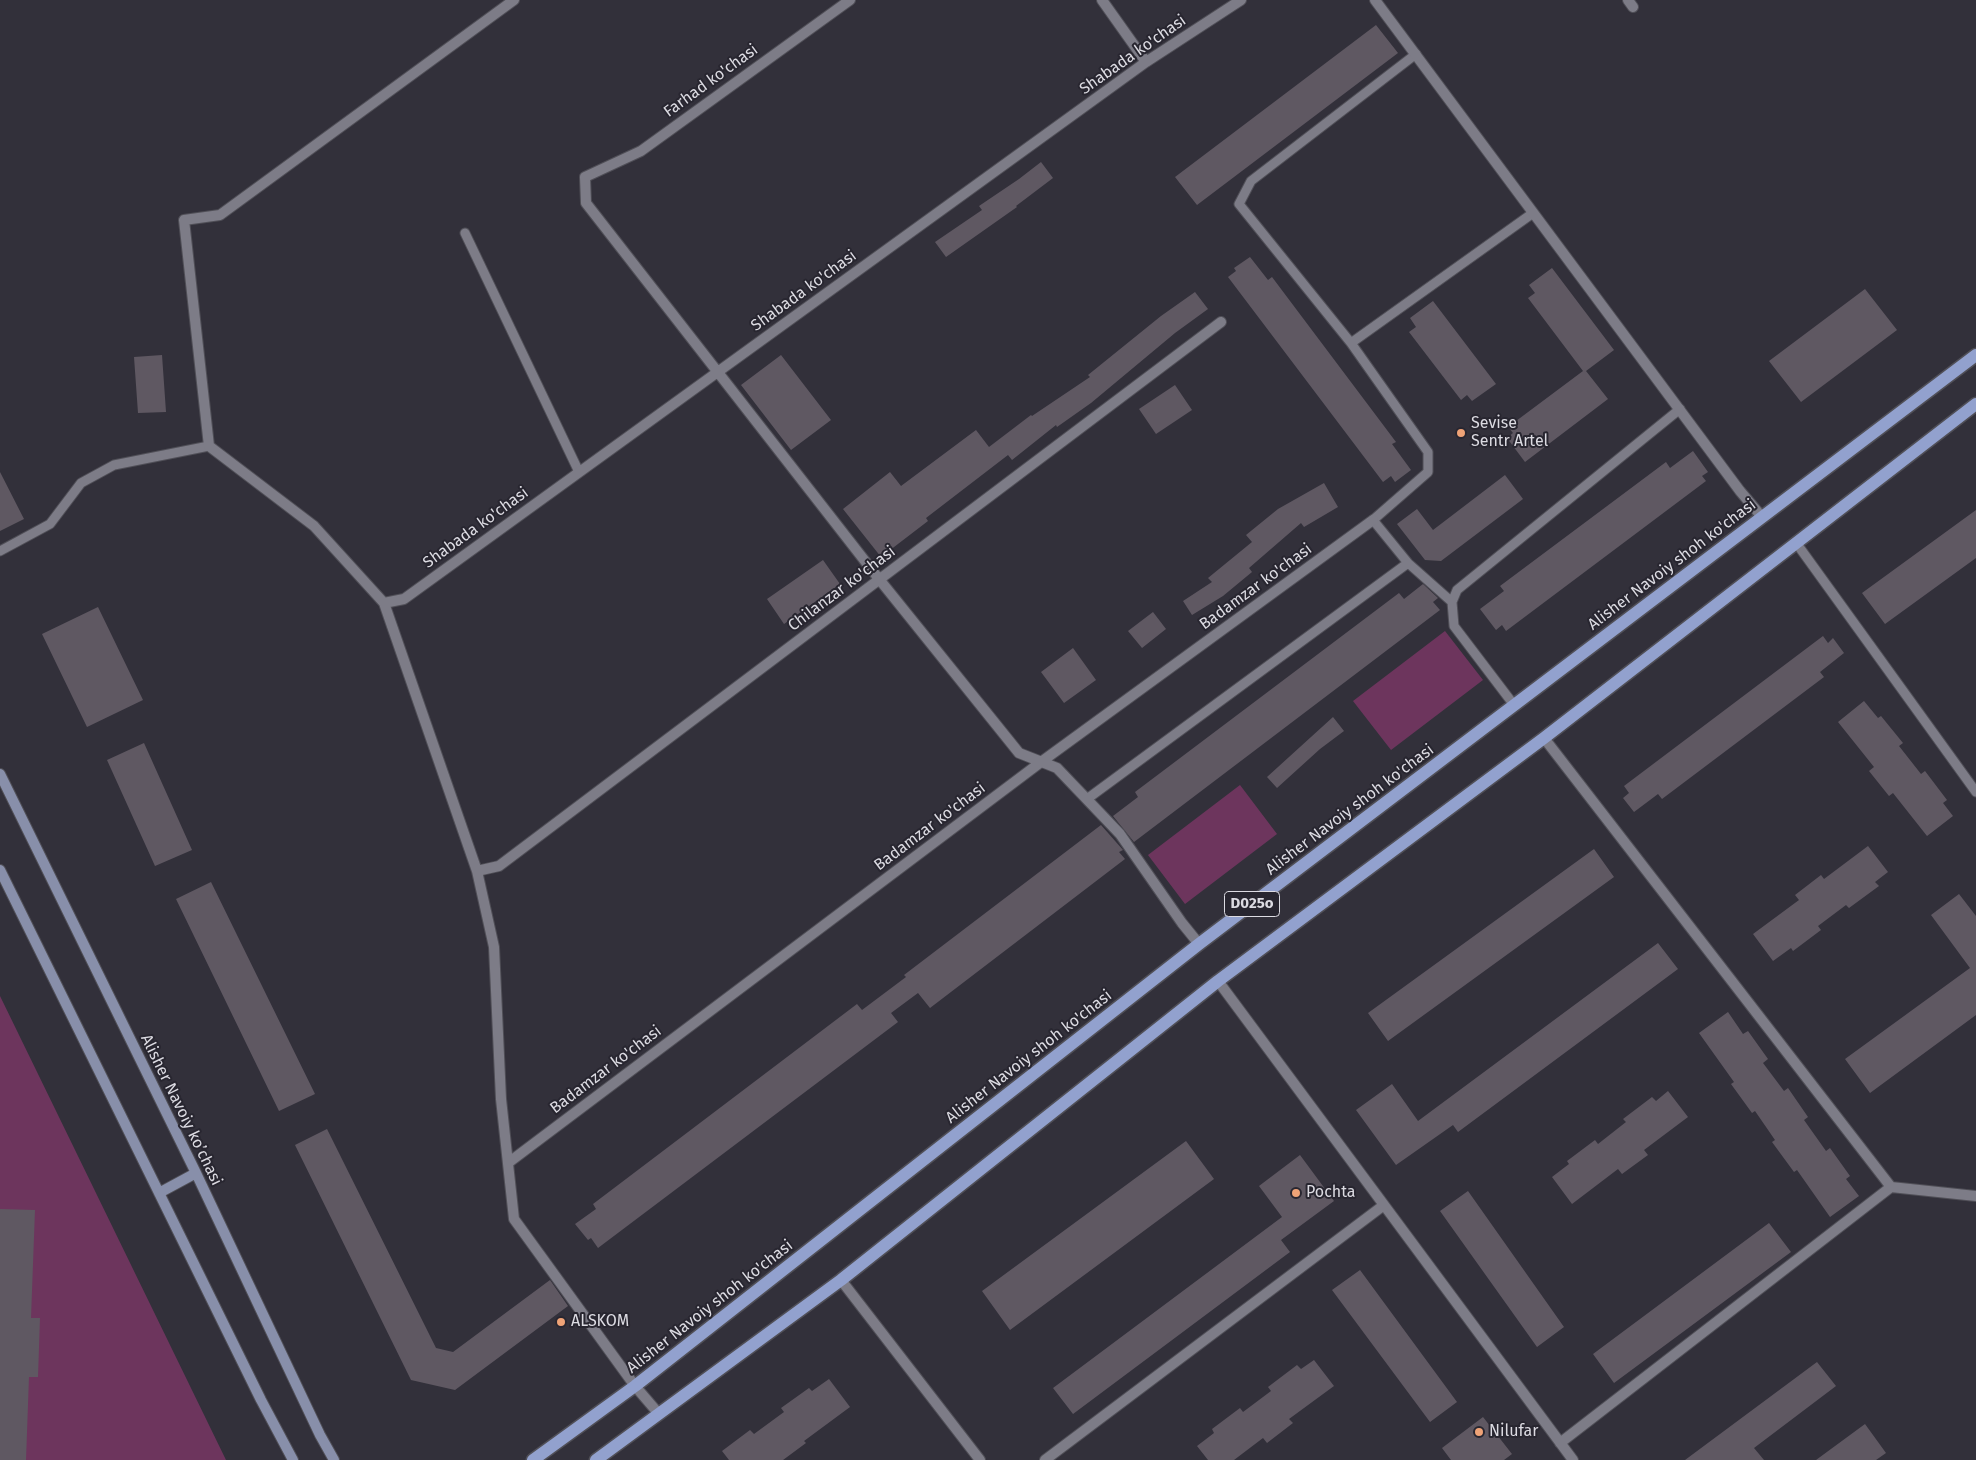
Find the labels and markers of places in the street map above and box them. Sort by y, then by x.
place label: Sevise Sentr Artel [1471,414,1548,452]
marker: Sevise Sentr Artel [1455,427,1467,439]
place label: Pochta [1306,1183,1356,1203]
marker: Pochta [1290,1187,1302,1199]
place label: ALSKOM [571,1312,629,1332]
marker: ALSKOM [555,1316,567,1328]
place label: Nilufar [1489,1422,1538,1442]
marker: Nilufar [1473,1426,1485,1438]

